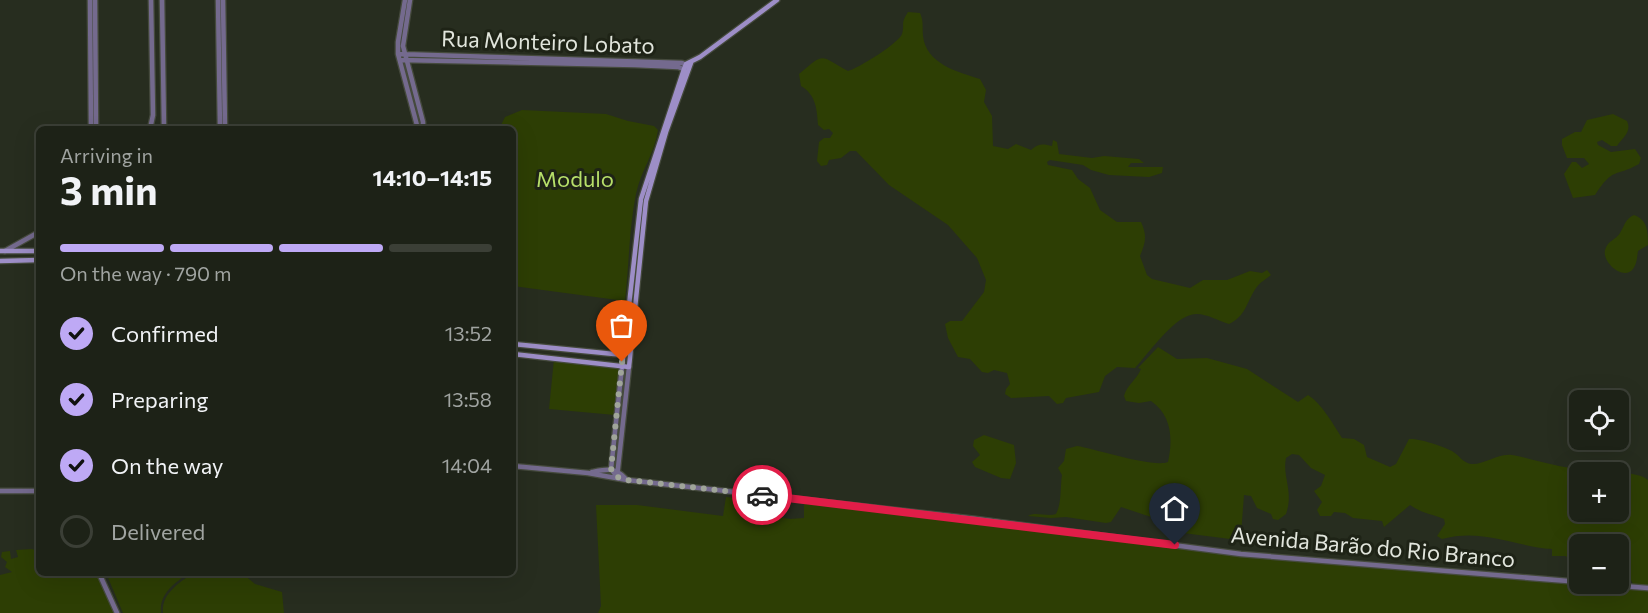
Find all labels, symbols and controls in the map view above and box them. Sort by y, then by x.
street label: Rua Monteiro Lobato [441,24,655,59]
text: Arriving in [60,143,153,167]
text: 14:10–14:15 [373,164,492,191]
text: 3 min [60,165,158,213]
park label: Modulo [536,165,614,192]
text: On the way · 790 m [60,261,231,285]
pin [596,300,647,362]
icon: bag [605,309,638,342]
icon: check [60,317,93,350]
text: Confirmed [111,320,218,347]
text: 13:52 [445,321,492,345]
icon: check [60,383,93,416]
text: Preparing [111,386,208,413]
text: 13:58 [444,387,492,411]
map controls [1569,390,1629,594]
button: locate [1569,390,1629,450]
icon: check [60,449,93,482]
text: On the way [111,452,223,479]
text: 14:04 [442,453,492,477]
button: + [1569,462,1629,522]
courier [732,465,792,525]
icon: car [746,479,779,512]
pin [1149,483,1200,545]
icon: home [1158,492,1191,525]
text: Delivered [111,518,205,545]
street label: Avenida Barão do Rio Branco [1230,521,1516,572]
button: − [1569,534,1629,594]

